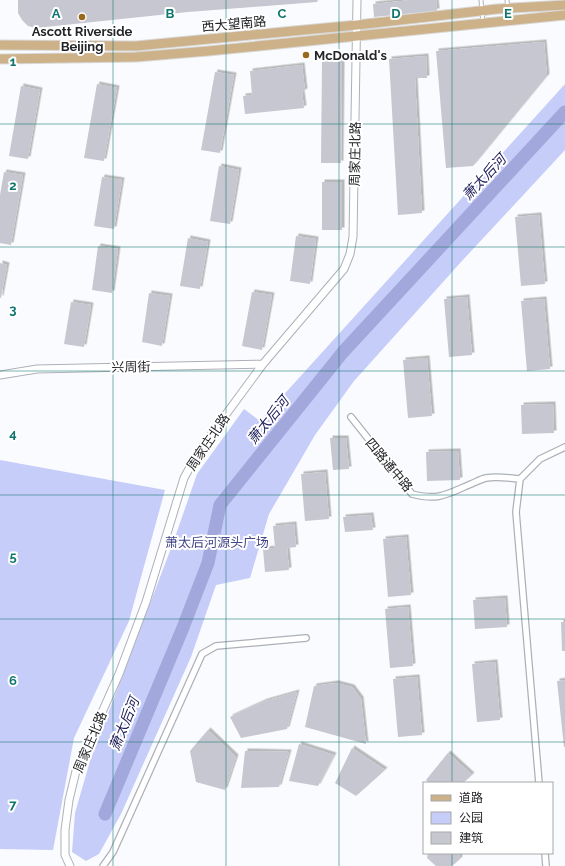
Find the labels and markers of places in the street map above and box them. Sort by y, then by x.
marker: Ascott Riverside Beijing [77,12,87,22]
place label: Ascott Riverside Beijing [32,24,133,54]
place label: McDonald's [314,48,387,63]
marker: McDonald's [301,50,311,60]

